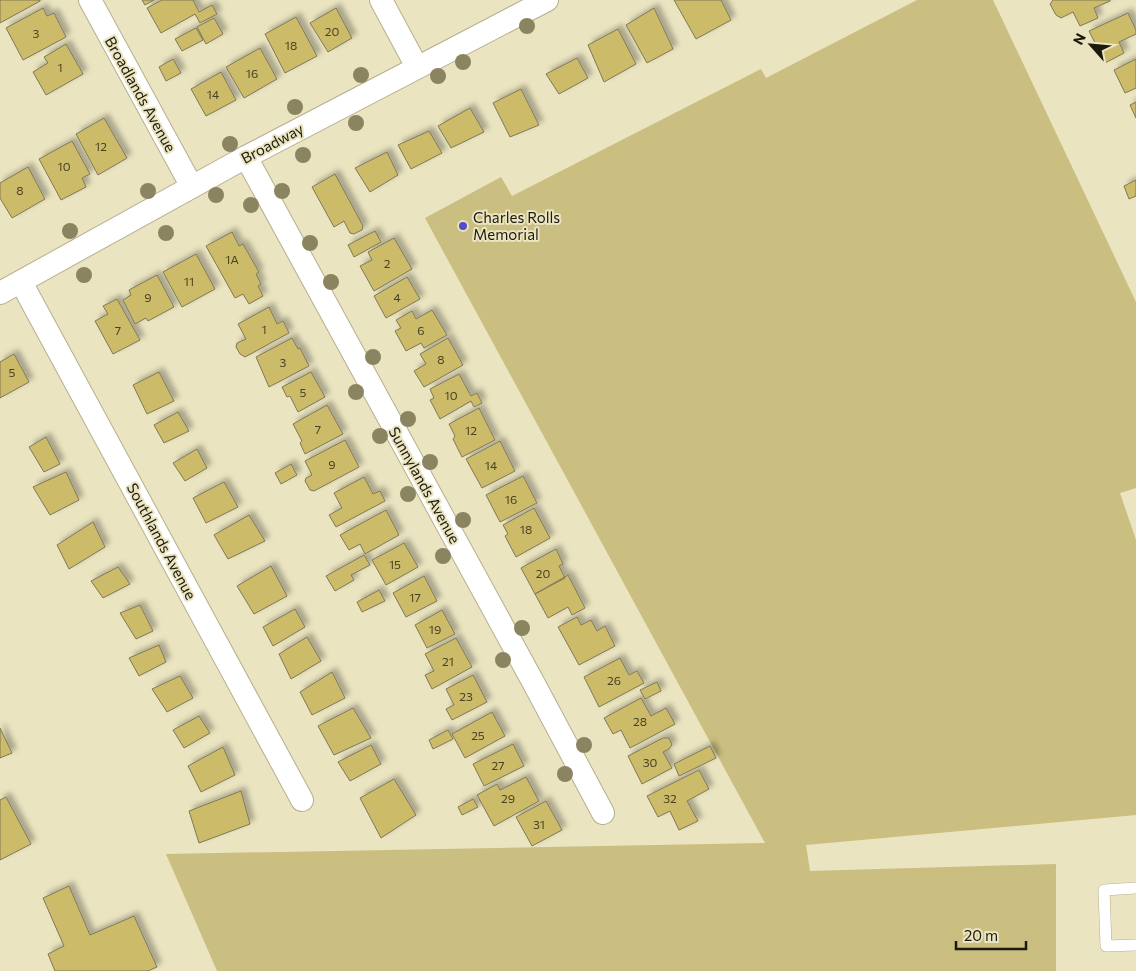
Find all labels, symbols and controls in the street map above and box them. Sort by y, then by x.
north arrow [1066,20,1116,70]
house number: 20 [325,24,339,38]
house number: 3 [33,26,40,40]
text: N [1069,30,1089,47]
street label: Broadlands Avenue [102,33,180,155]
house number: 18 [285,38,297,52]
house number: 1 [57,60,63,74]
house number: 16 [246,66,258,80]
house number: 14 [207,87,219,101]
street label: Broadway [238,119,307,167]
house number: 12 [95,139,107,153]
house number: 10 [58,159,71,173]
house number: 8 [16,183,24,197]
place label: Charles Rolls Memorial [473,208,560,243]
marker: Charles Rolls Memorial [457,220,469,232]
house number: 1A [225,252,239,266]
house number: 2 [384,256,391,270]
house number: 11 [184,274,194,288]
house number: 9 [144,290,152,304]
house number: 4 [393,290,401,304]
house number: 1 [261,322,267,336]
house number: 7 [115,323,121,337]
house number: 6 [417,323,425,337]
house number: 8 [437,352,445,366]
house number: 3 [280,355,287,369]
house number: 5 [9,365,16,379]
house number: 5 [300,385,307,399]
house number: 10 [445,388,458,402]
house number: 7 [315,422,321,436]
house number: 12 [465,423,477,437]
street label: Sunnylands Avenue [385,424,465,547]
house number: 9 [328,457,336,471]
house number: 14 [485,458,497,472]
street label: Southlands Avenue [124,480,200,602]
house number: 16 [505,492,517,506]
house number: 18 [520,522,532,536]
house number: 15 [389,557,401,571]
house number: 20 [536,566,550,580]
house number: 17 [409,590,421,604]
house number: 19 [429,622,441,636]
house number: 21 [442,654,454,668]
house number: 26 [607,673,621,687]
house number: 23 [459,689,473,703]
house number: 28 [633,714,647,728]
house number: 25 [471,728,485,742]
house number: 30 [643,755,658,769]
house number: 27 [492,758,504,772]
house number: 29 [501,791,515,805]
house number: 32 [663,791,677,805]
house number: 31 [533,817,545,831]
scale bar [956,918,1026,950]
text: 20 m [964,926,998,944]

